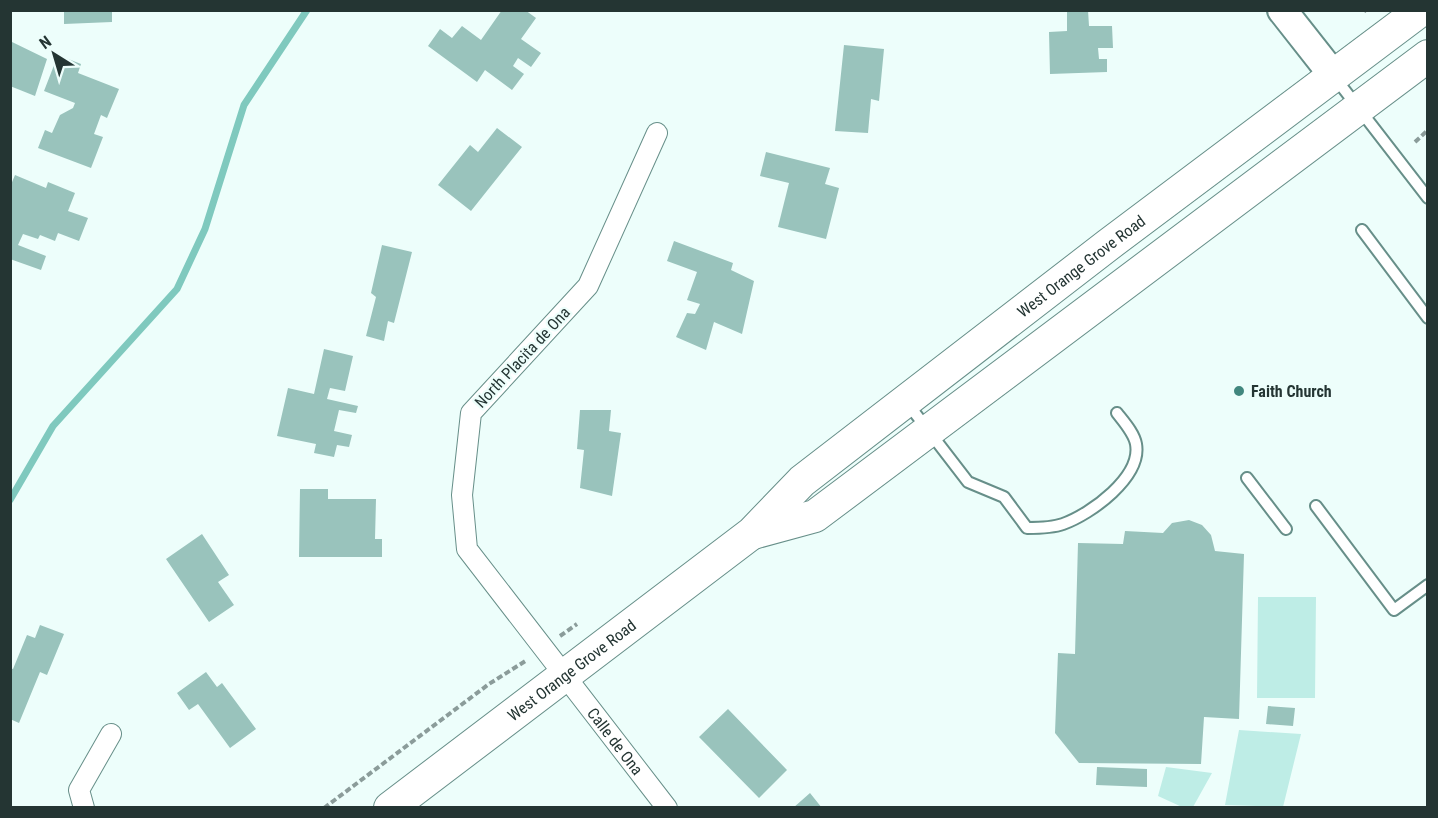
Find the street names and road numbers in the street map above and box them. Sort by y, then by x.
street label: West Orange Grove Road [1014,211,1149,321]
street label: North Placita de Ona [471,303,574,412]
street label: West Orange Grove Road [504,616,640,725]
street label: Calle de Ona [583,704,647,779]

